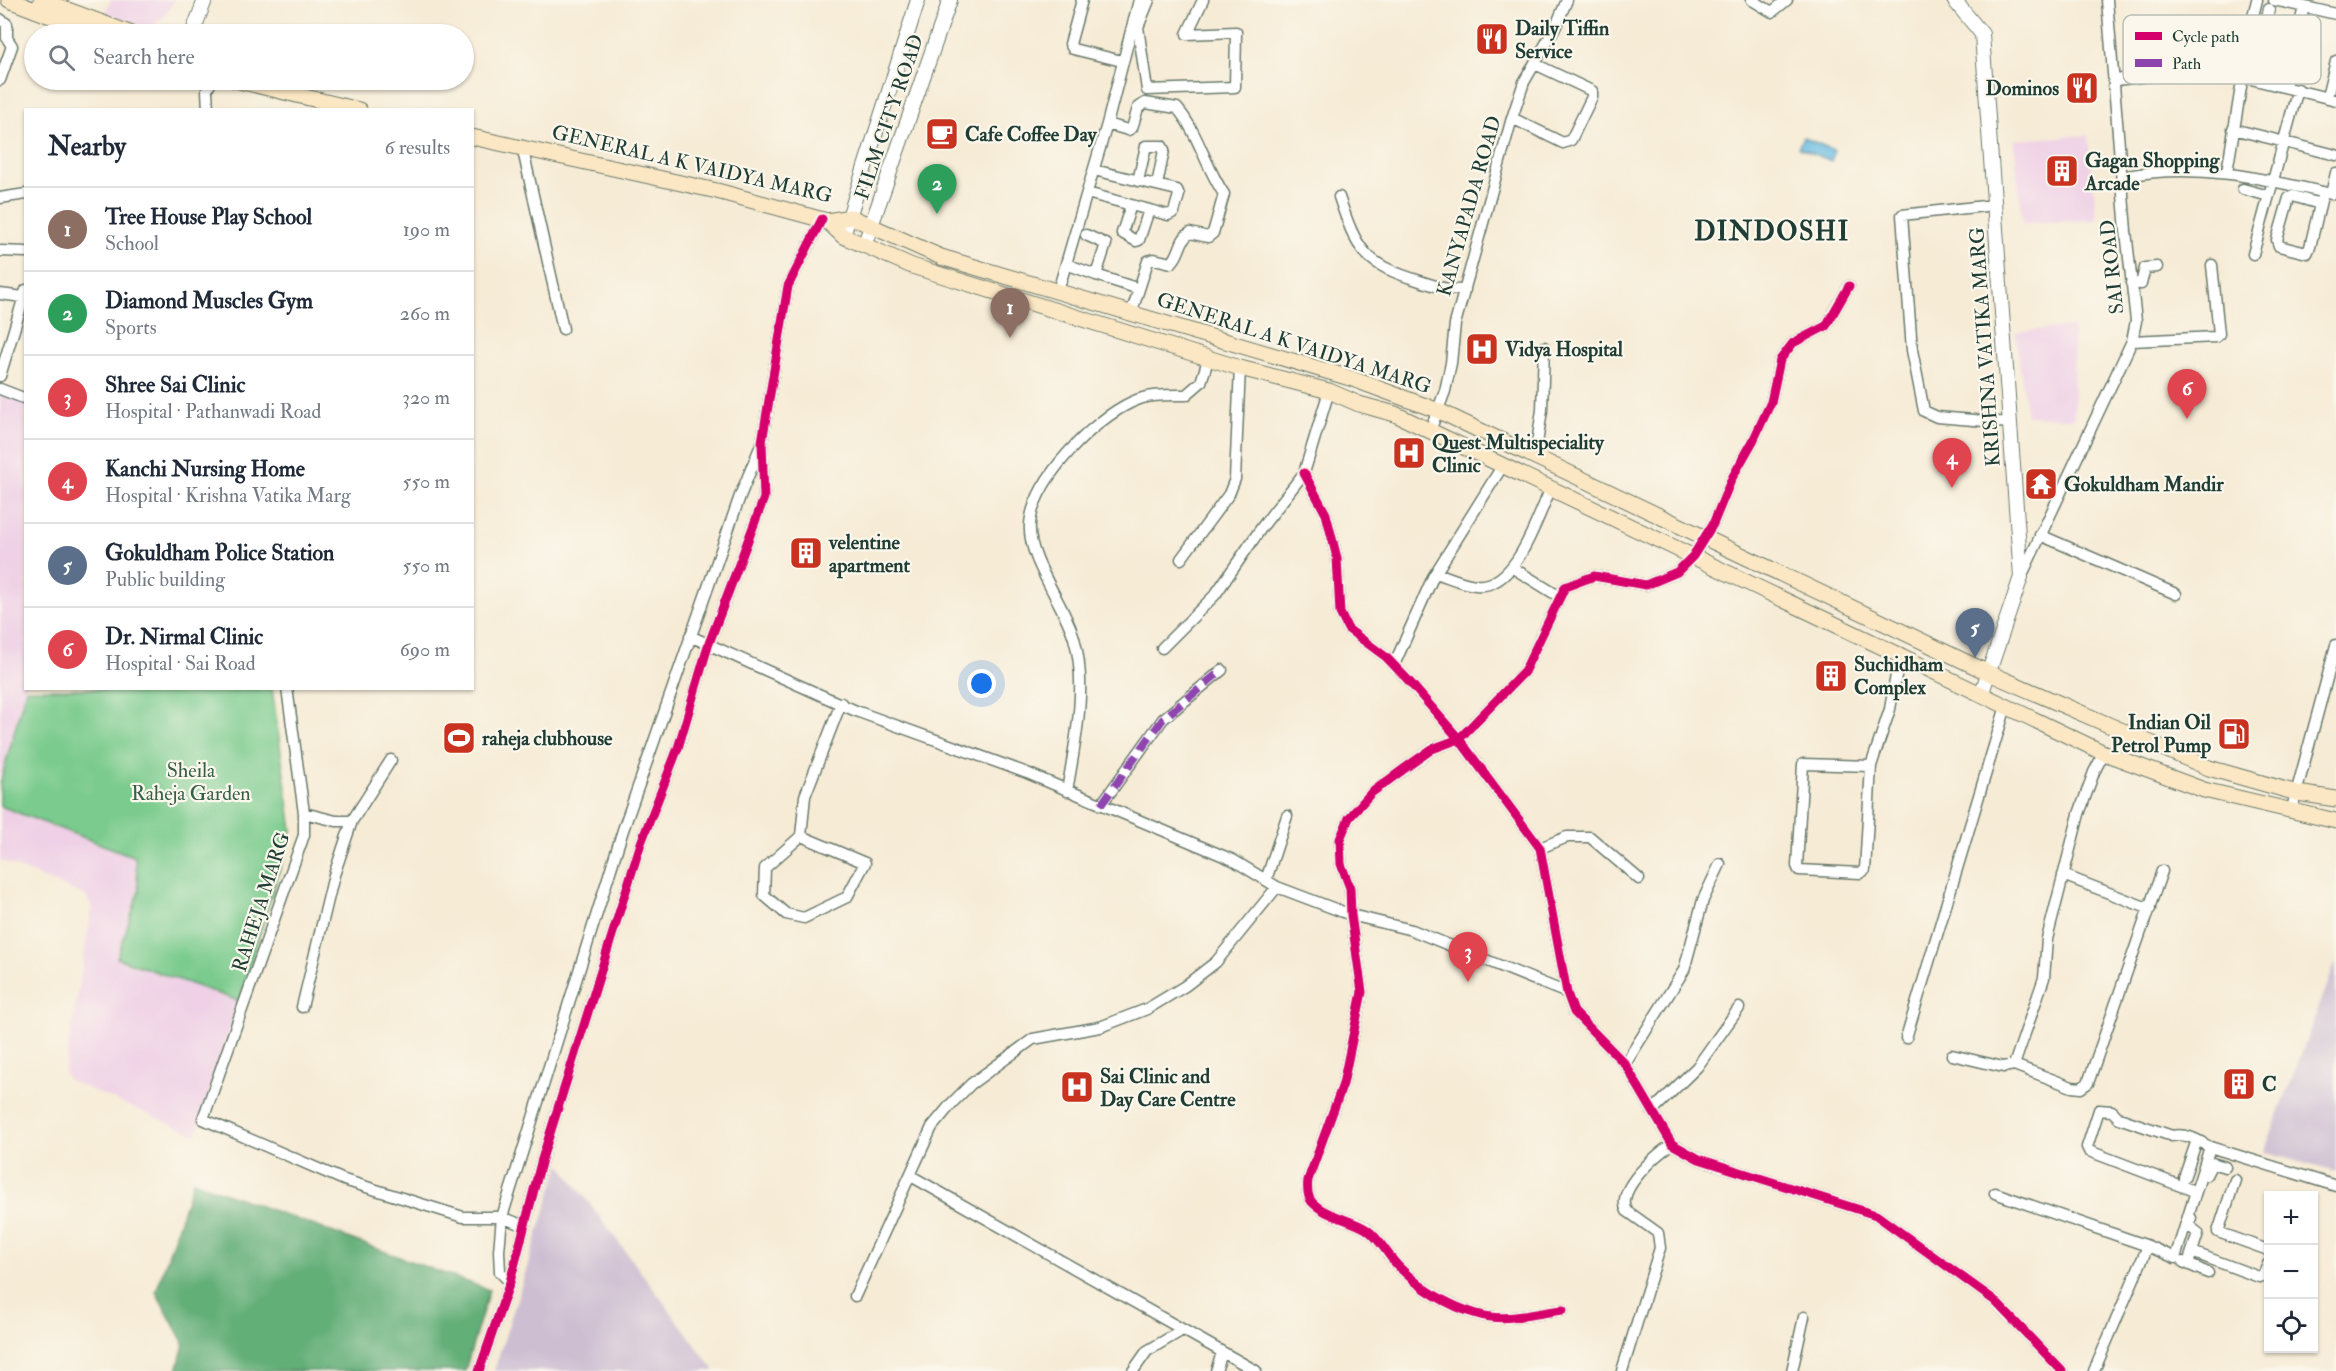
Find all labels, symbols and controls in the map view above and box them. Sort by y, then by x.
legend [2123,15,2321,84]
place label: Daily Tiffin Service [1515,16,1610,64]
restaurant icon: Daily Tiffin Service [1474,21,1510,57]
search box [24,24,474,90]
text: Cycle path [2172,27,2240,48]
street label: FILM CITY ROAD [849,31,929,203]
icon: search [45,41,78,74]
text: Search here [93,43,195,71]
text: Path [2172,54,2202,74]
restaurant icon: Dominos [2064,70,2100,106]
place label: Dominos [1986,76,2059,101]
street label: KANYAPADA ROAD [1431,113,1507,299]
cafe icon: Cafe Coffee Day [924,116,960,152]
street label: GENERAL A K VAIDYA MARG [549,120,835,208]
place label: Cafe Coffee Day [965,122,1098,148]
text: Nearby [48,131,126,163]
text: 6 results [384,135,450,160]
place label: Gagan Shopping Arcade [2084,148,2221,196]
building icon: Gagan Shopping Arcade [2044,153,2080,189]
pin: 2 [918,164,956,214]
text: Tree House Play School [105,203,312,231]
district label: DINDOSHI [1694,216,1850,248]
text: 1 [64,217,71,242]
text: 190 m [403,217,450,242]
street label: SAI ROAD [2095,218,2129,316]
street label: KRISHNA VATIKA MARG [1964,226,2006,468]
text: School [105,231,159,256]
text: Diamond Muscles Gym [105,287,313,315]
street label: GENERAL A K VAIDYA MARG [1154,287,1434,399]
pin: 1 [990,288,1030,338]
text: 2 [62,301,73,326]
text: 260 m [400,301,450,326]
text: Sports [105,315,157,340]
hospital icon: Vidya Hospital [1464,331,1500,367]
place label: Vidya Hospital [1504,337,1624,363]
pin: 6 [2168,370,2206,419]
text: Shree Sai Clinic [105,371,245,399]
text: 3 [64,385,71,410]
text: 320 m [402,385,450,410]
text: Hospital · Pathanwadi Road [105,399,321,424]
place label: Quest Multispeciality Clinic [1432,430,1605,478]
hospital icon: Quest Multispeciality Clinic [1391,435,1427,471]
pin: 4 [1932,438,1972,488]
text: Kanchi Nursing Home [105,455,305,483]
temple icon: Gokuldham Mandir [2023,466,2059,502]
text: 4 [62,469,73,494]
text: 550 m [403,469,450,494]
place label: Gokuldham Mandir [2064,472,2224,497]
text: Hospital · Krishna Vatika Marg [105,483,351,508]
place label: velentine apartment [828,530,910,579]
building icon: velentine apartment [788,535,824,571]
text: Gokuldham Police Station [105,539,334,567]
text: 5 [63,553,72,578]
text: 550 m [403,553,450,578]
text: Public building [105,567,225,592]
pin: 5 [1956,608,1994,658]
text: Dr. Nirmal Clinic [105,623,263,651]
text: 6 [62,637,73,662]
text: 690 m [400,637,450,662]
text: Hospital · Sai Road [105,651,256,676]
place label: Suchidham Complex [1854,652,1944,701]
building icon: Suchidham Complex [1813,658,1849,694]
your location [967,669,996,698]
place label: Indian Oil Petrol Pump [2111,710,2212,759]
fuel station icon: Indian Oil Petrol Pump [2216,716,2252,752]
sports icon: raheja clubhouse [441,720,477,756]
place label: raheja clubhouse [481,726,613,751]
park label: Sheila Raheja Garden [131,758,251,806]
street label: RAHEJA MARG [227,829,295,975]
pin: 3 [1448,932,1488,982]
place label: Sai Clinic and Day Care Centre [1100,1064,1236,1113]
building icon: C [2221,1066,2257,1102]
hospital icon: Sai Clinic and Day Care Centre [1059,1069,1095,1105]
place label: C [2262,1072,2277,1097]
map controls [2264,1191,2318,1353]
button: + [2264,1191,2318,1245]
button: − [2264,1245,2318,1299]
button: locate [2264,1299,2318,1353]

